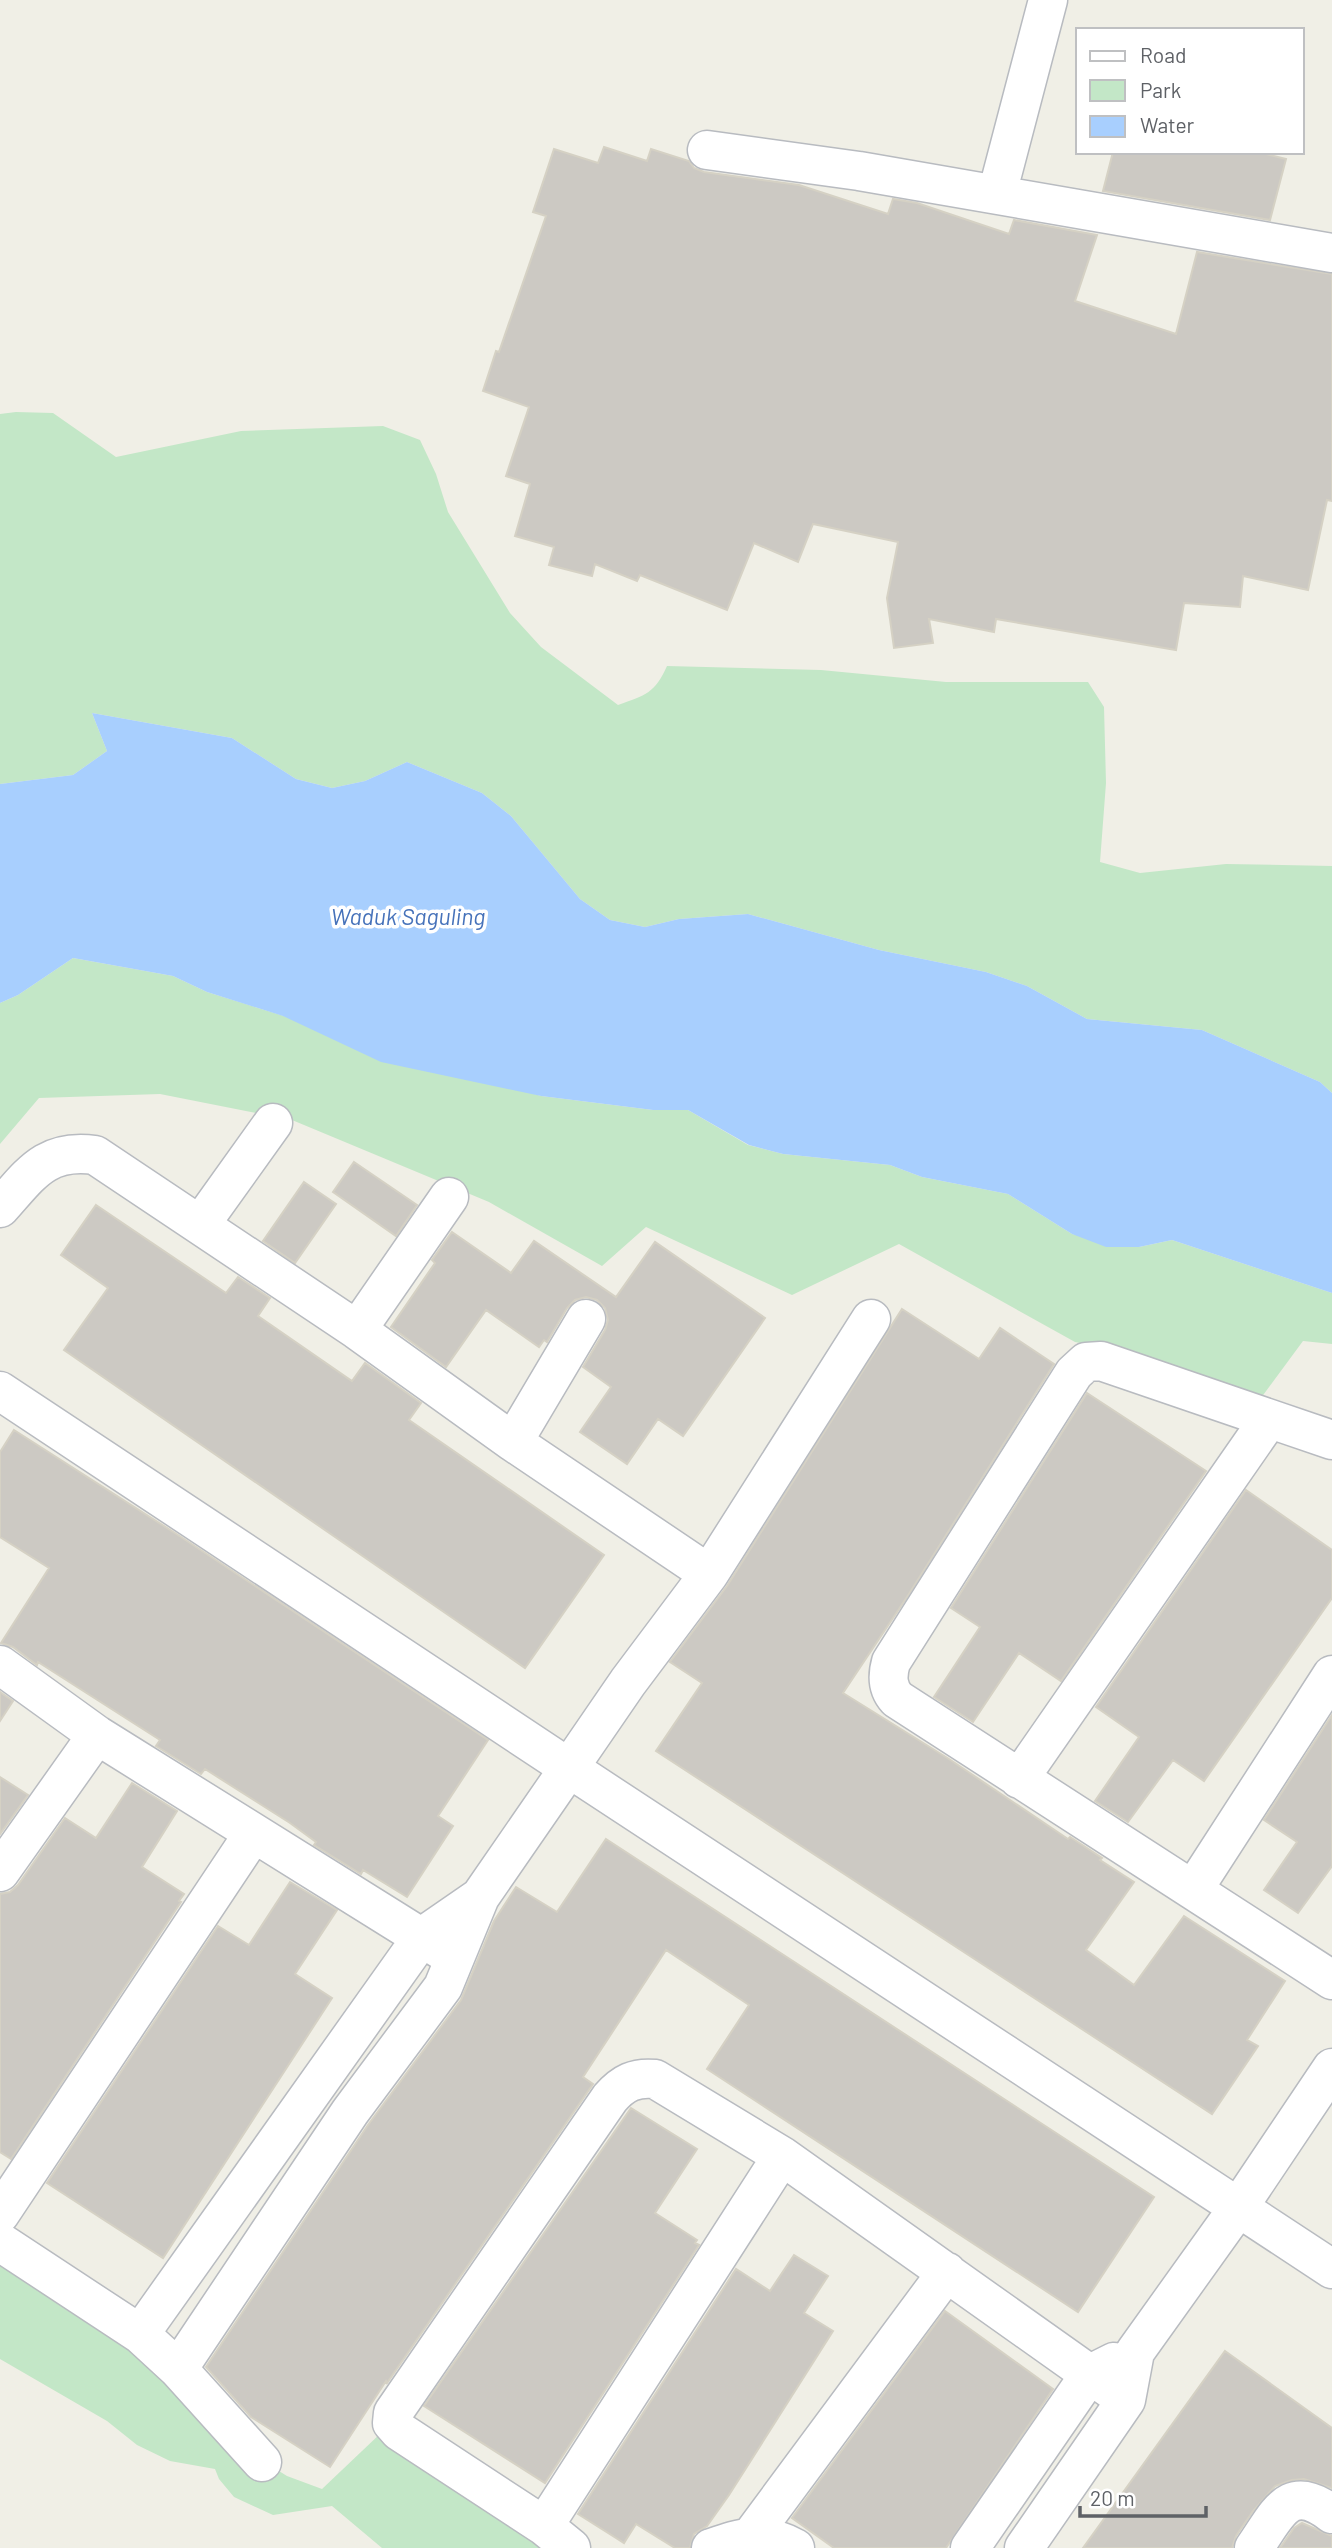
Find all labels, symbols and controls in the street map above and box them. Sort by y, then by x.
legend [1076,28,1304,154]
text: Road [1140,42,1186,67]
text: Park [1140,77,1181,102]
text: Water [1140,112,1195,137]
water label: Waduk Saguling [331,902,485,930]
scale bar [1080,2474,1206,2518]
text: 20 m [1090,2485,1135,2510]

